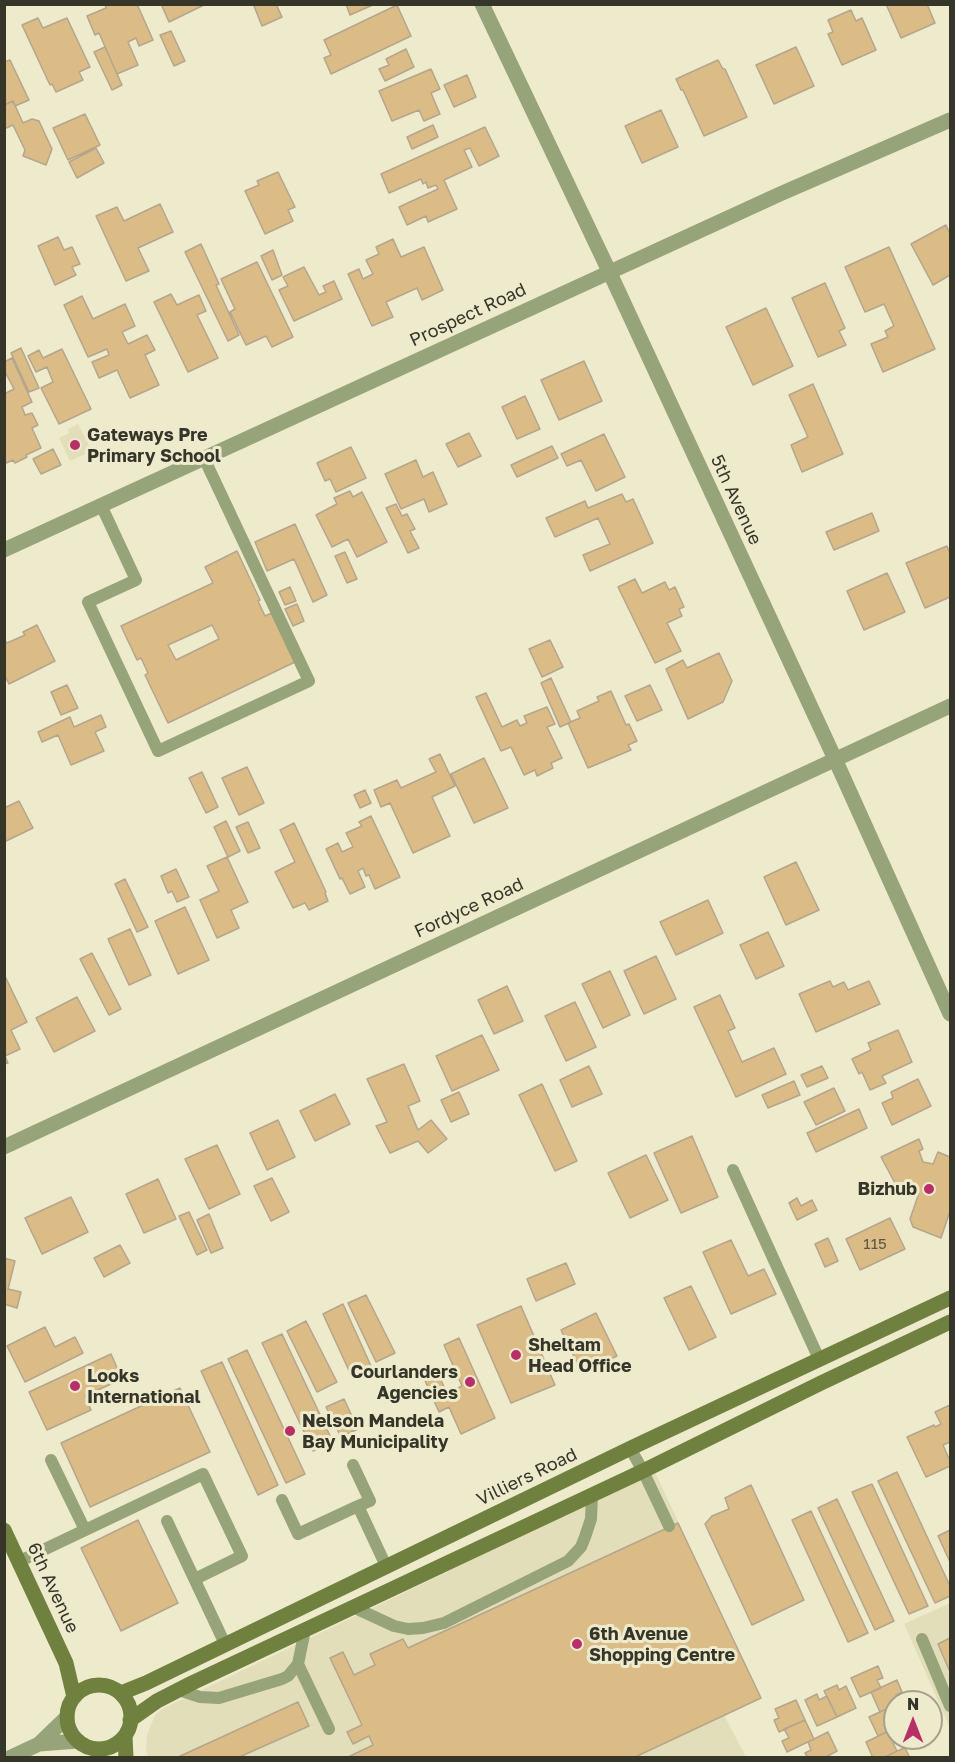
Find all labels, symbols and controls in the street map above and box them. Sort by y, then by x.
street label: Prospect Road [406,279,530,351]
place label: Gateways Pre Primary School [87,424,221,466]
marker: Gateways Pre Primary School [68,438,82,452]
street label: 5th Avenue [706,452,766,548]
street label: Fordyce Road [411,873,527,943]
place label: Bizhub [858,1178,917,1200]
marker: Bizhub [922,1182,936,1196]
house number: 115 [863,1235,887,1253]
place label: Sheltam Head Office [528,1334,632,1376]
marker: Sheltam Head Office [509,1348,523,1362]
place label: Courlanders Agencies [351,1361,458,1404]
place label: Looks International [87,1365,200,1408]
marker: Courlanders Agencies [463,1375,477,1389]
marker: Looks International [68,1379,82,1393]
place label: Nelson Mandela Bay Municipality [302,1410,449,1452]
marker: Nelson Mandela Bay Municipality [283,1424,297,1438]
street label: Villiers Road [473,1443,581,1511]
street label: 6th Avenue [23,1539,83,1637]
place label: 6th Avenue Shopping Centre [589,1623,735,1666]
marker: 6th Avenue Shopping Centre [570,1637,584,1651]
north arrow [883,1690,943,1750]
text: N [907,1694,919,1714]

